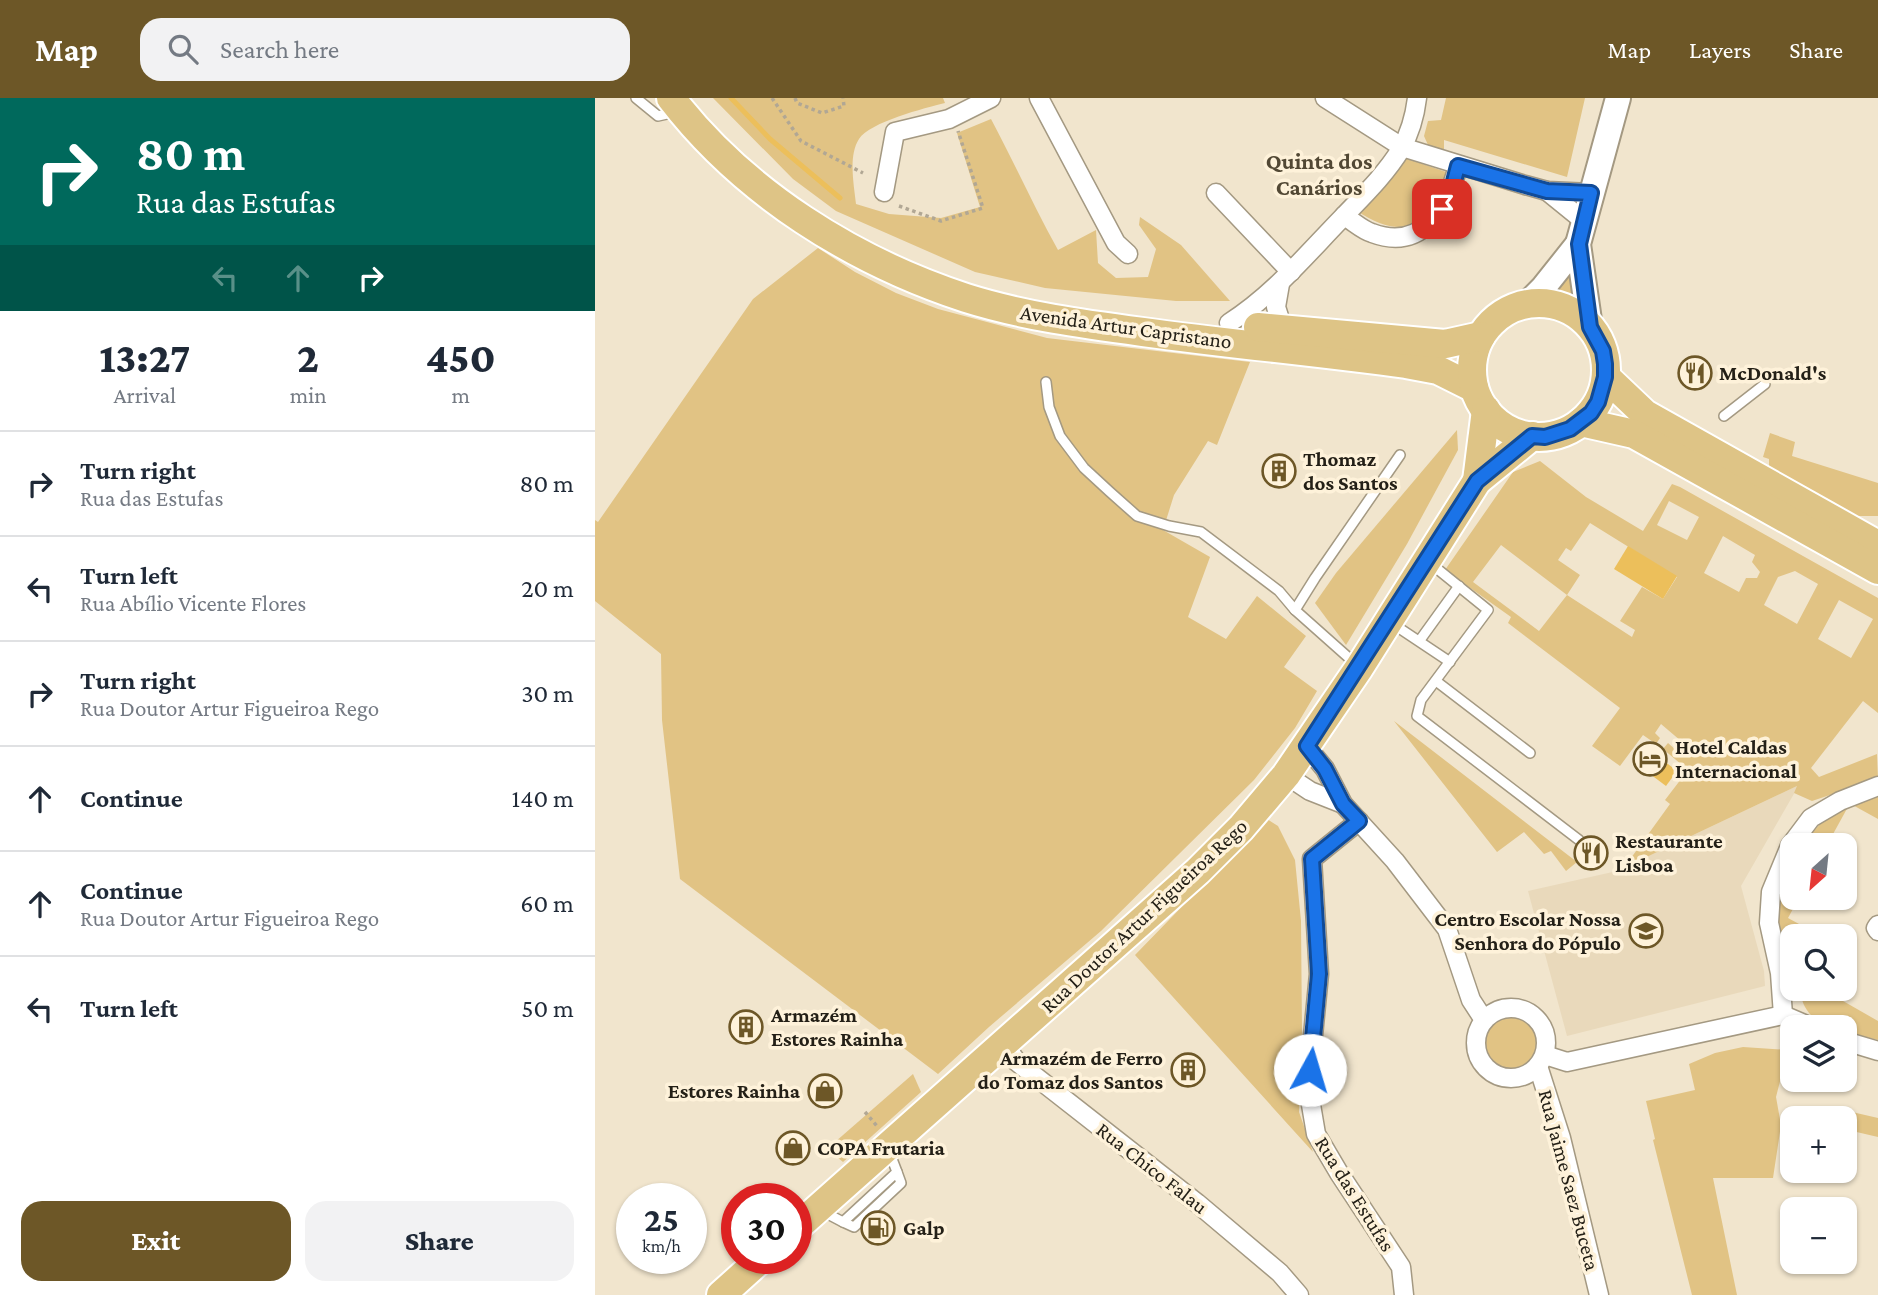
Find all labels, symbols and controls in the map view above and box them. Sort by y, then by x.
search box [140,18,630,81]
icon: search [164,30,202,68]
text: Map [35,31,98,68]
text: Search here [220,35,339,64]
text: Map [1607,36,1651,63]
text: Layers [1689,36,1751,63]
text: Share [1789,36,1843,63]
icon: right [21,126,112,217]
text: 80 m [136,126,245,181]
district label: Quinta dos Canários [1266,148,1372,200]
pin [1412,179,1472,239]
text: Rua das Estufas [136,184,336,220]
icon: arrive [1423,190,1461,228]
icon: left [206,259,244,297]
icon: ahead [279,259,317,297]
icon: right [352,259,390,297]
street label: Avenida Artur Capristano [1019,300,1233,354]
text: 13:27 [99,334,190,381]
text: 2 [297,334,319,381]
text: 450 [426,334,496,381]
restaurant icon: McDonald's [1676,354,1714,392]
place label: McDonald's [1719,361,1827,385]
text: Arrival [114,382,176,408]
text: min [290,382,327,408]
text: m [451,382,470,408]
place label: Thomaz dos Santos [1303,447,1398,495]
building icon: Thomaz dos Santos [1260,452,1298,490]
text: Turn right [80,456,196,485]
icon: right [21,465,59,503]
text: 80 m [520,469,574,498]
text: Rua das Estufas [80,485,224,511]
text: Turn left [80,561,178,590]
icon: left [21,570,59,608]
text: 20 m [521,574,574,603]
text: Rua Abílio Vicente Flores [80,590,306,616]
text: Turn right [80,666,196,695]
icon: right [21,675,59,713]
text: 30 m [521,679,574,708]
text: Rua Doutor Artur Figueiroa Rego [80,695,379,721]
place label: Hotel Caldas Internacional [1675,735,1797,783]
hotel icon: Hotel Caldas Internacional [1631,740,1669,778]
icon: ahead [21,780,59,818]
text: Continue [80,784,183,813]
text: 140 m [512,784,574,813]
street label: Rua Doutor Artur Figueiroa Rego [1036,814,1252,1018]
place label: Restaurante Lisboa [1615,829,1723,877]
north arrow [1780,833,1857,910]
map controls [1780,833,1857,1274]
restaurant icon: Restaurante Lisboa [1572,834,1610,872]
text: Continue [80,876,183,905]
icon: ahead [21,885,59,923]
text: 60 m [520,889,574,918]
text: Rua Doutor Artur Figueiroa Rego [80,905,379,931]
place label: Centro Escolar Nossa Senhora do Pópulo [1434,907,1622,955]
school or university icon: Centro Escolar Nossa Senhora do Pópulo [1627,912,1665,950]
button: search [1780,924,1857,1001]
icon: left [21,990,59,1028]
text: Turn left [80,994,178,1023]
text: 50 m [521,994,574,1023]
place label: Armazém Estores Rainha [770,1003,904,1051]
building icon: Armazém Estores Rainha [727,1008,765,1046]
button: layers [1780,1015,1857,1092]
position arrow [1273,1033,1347,1107]
place label: Armazém de Ferro do Tomaz dos Santos [978,1046,1163,1094]
building icon: Armazém de Ferro do Tomaz dos Santos [1169,1051,1207,1089]
shop icon: Estores Rainha [806,1072,844,1110]
place label: Estores Rainha [668,1079,801,1103]
street label: Rua Jaime Saez Buceta [1533,1087,1605,1273]
button: + [1780,1106,1857,1183]
street label: Rua Chico Falau [1092,1117,1212,1219]
shop icon: COPA Frutaria [774,1129,812,1167]
street label: Rua das Estufas [1310,1132,1400,1256]
place label: COPA Frutaria [817,1136,946,1160]
speed limit sign: 30 [721,1183,812,1274]
button: − [1780,1197,1857,1274]
text: 25 [644,1200,679,1239]
button: Exit [21,1201,291,1281]
button: Share [305,1201,574,1281]
fuel station icon: Galp [859,1209,897,1247]
place label: Galp [903,1216,944,1240]
text: km/h [642,1236,681,1256]

